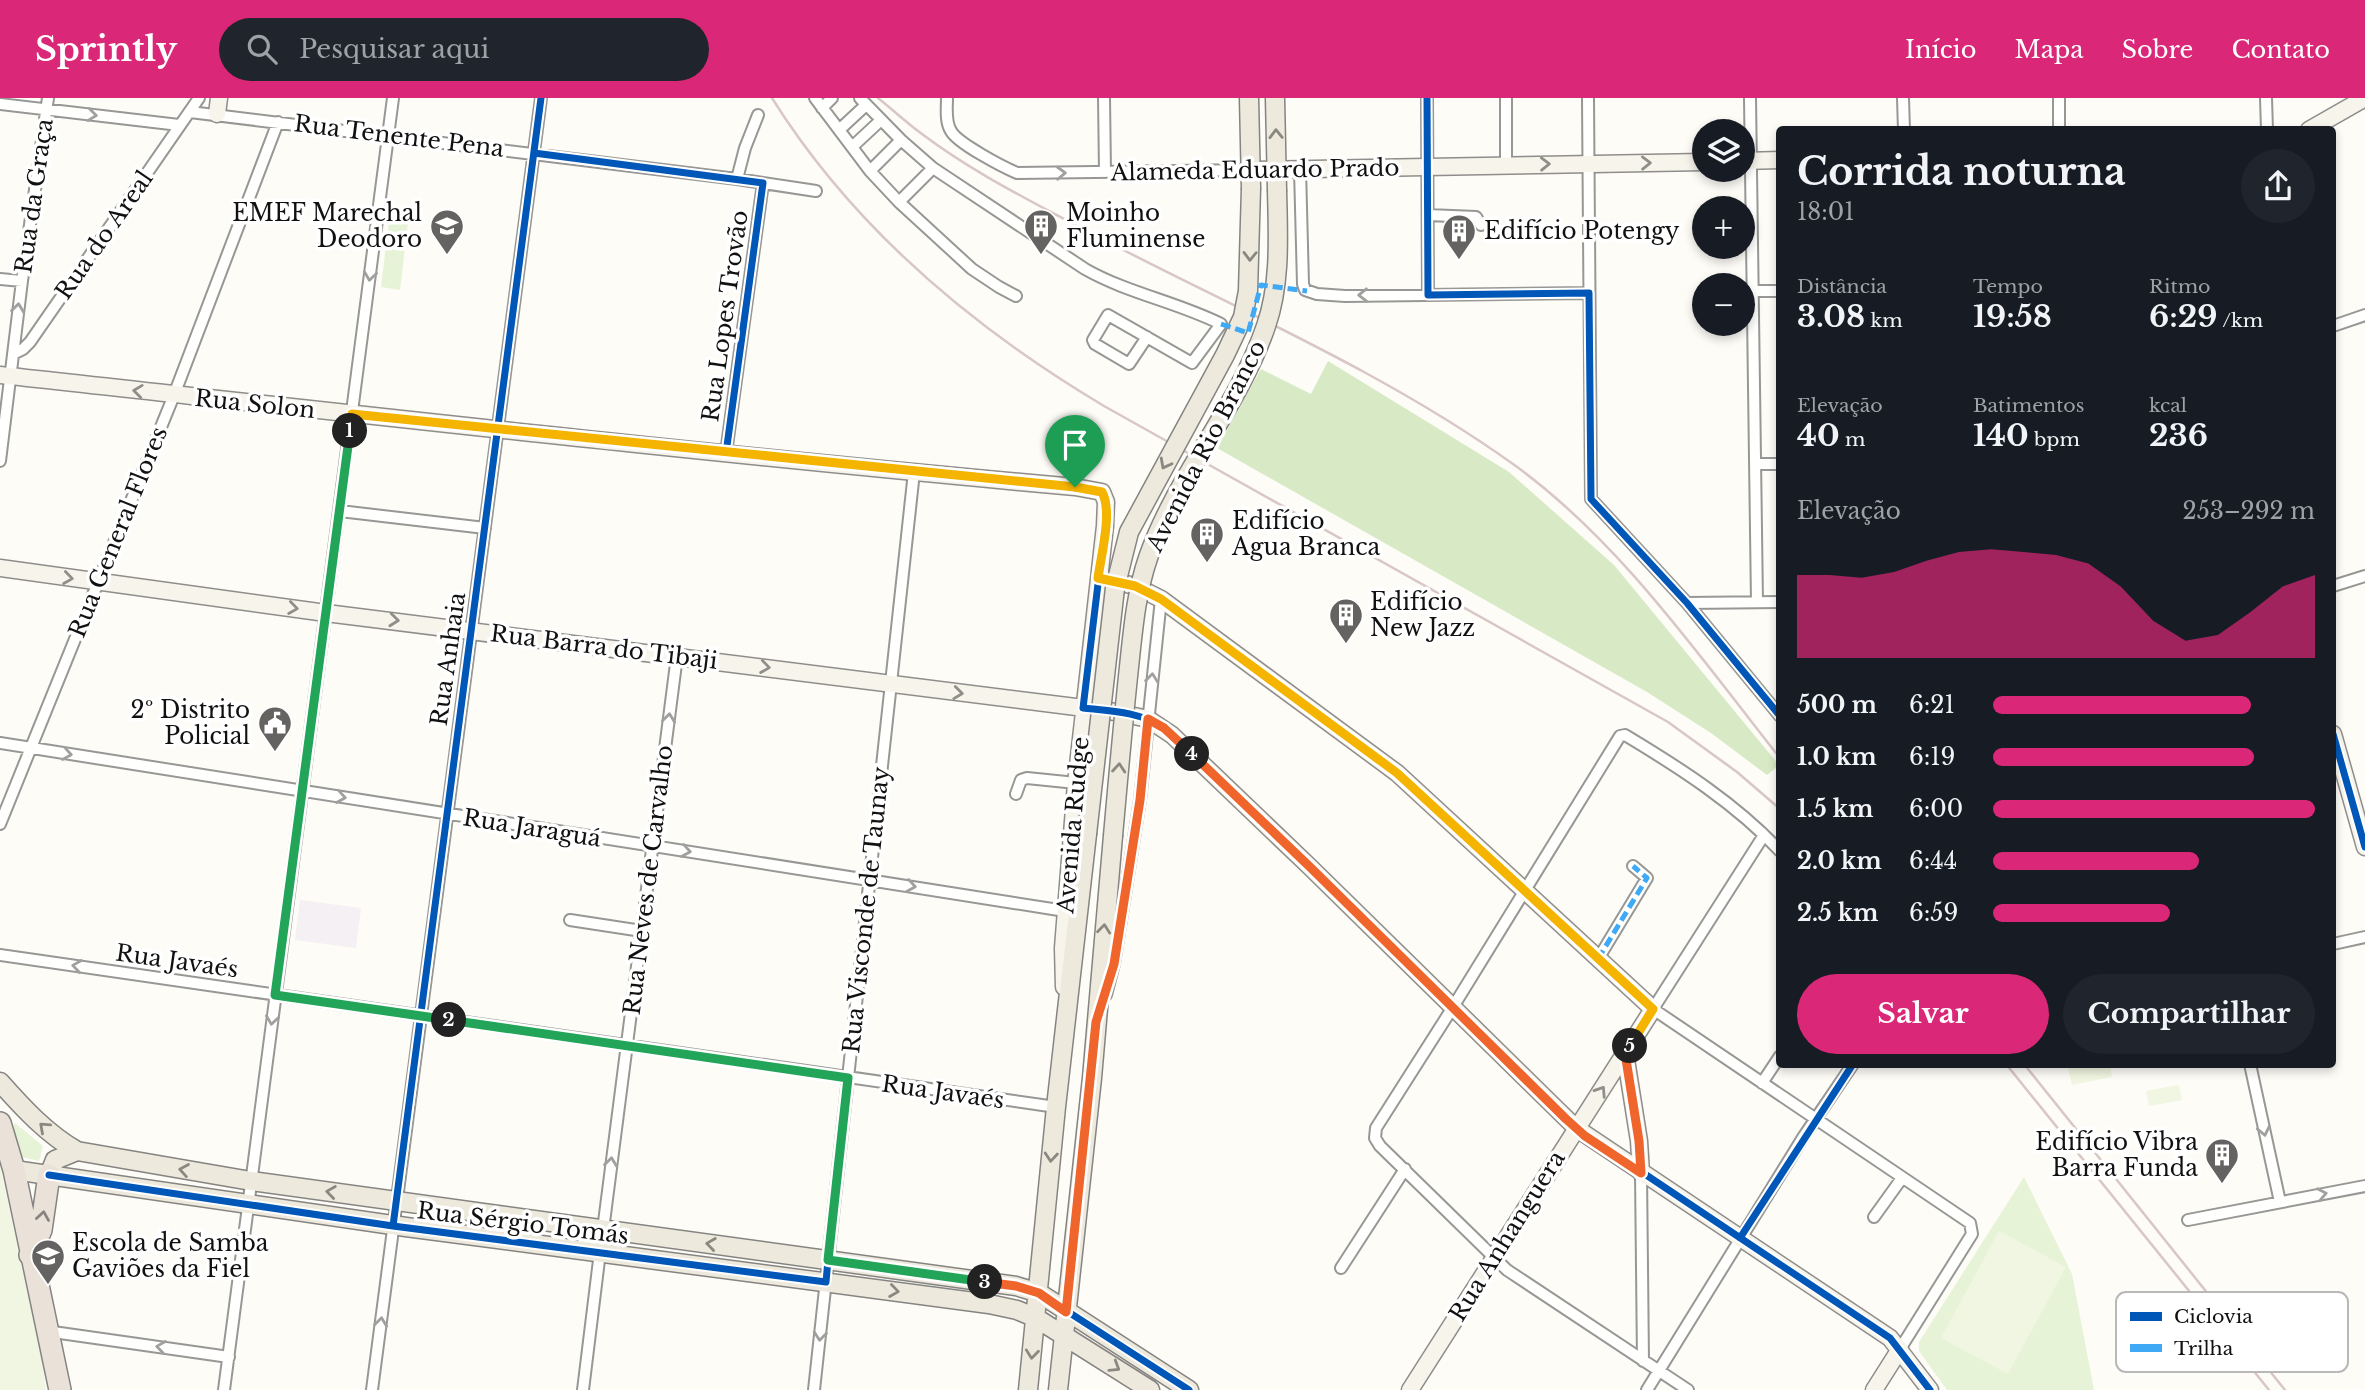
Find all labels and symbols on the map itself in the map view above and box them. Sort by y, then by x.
one-way arrow [86,108,98,123]
street label: Rua Tenente Pena [292,109,506,163]
street label: Rua da Graça [9,117,59,275]
one-way arrow [1268,128,1284,139]
street label: Alameda Eduardo Prado [1109,153,1400,187]
one-way arrow [1641,155,1652,170]
one-way arrow [1540,157,1551,172]
street label: Rua do Areal [49,165,159,305]
one-way arrow [1055,166,1066,181]
place label: EMEF Marechal Deodoro [232,199,422,253]
place label: Moinho Fluminense [1066,199,1205,253]
school or university icon: EMEF Marechal Deodoro [428,207,466,256]
building icon: Moinho Fluminense [1022,207,1060,256]
street label: Rua Lopes Trovão [696,208,754,424]
building icon: Edifício Potengy [1440,212,1478,261]
place label: Edifício Potengy [1484,217,1680,245]
one-way arrow [1242,252,1258,262]
one-way arrow [362,270,377,282]
one-way arrow [1357,288,1368,303]
one-way arrow [11,302,26,314]
street label: Avenida Rio Branco [1140,336,1272,557]
one-way arrow [132,384,144,399]
street label: Rua Solon [193,384,317,424]
pin: 1 [332,414,368,448]
pin [1045,415,1105,487]
street label: Rua General Flores [63,422,173,642]
one-way arrow [1160,457,1173,469]
place label: Edifício Agua Branca [1231,507,1381,561]
building icon: Edifício Agua Branca [1188,515,1226,564]
one-way arrow [62,570,73,585]
place label: Edifício New Jazz [1370,588,1475,642]
street label: Rua Anhaia [425,590,471,728]
building icon: Edifício New Jazz [1327,596,1365,645]
one-way arrow [287,601,299,616]
one-way arrow [389,612,400,627]
street label: Rua Barra do Tibaji [489,619,719,675]
one-way arrow [759,660,771,675]
one-way arrow [1144,672,1159,683]
one-way arrow [952,685,964,700]
place label: 2º Distrito Policial [131,696,250,750]
public building icon: 2º Distrito Policial [256,704,294,753]
one-way arrow [661,712,676,724]
street label: Avenida Rudge [1051,735,1095,916]
pin: 4 [1174,736,1210,772]
street label: Rua Neves de Carvalho [618,743,678,1017]
one-way arrow [62,746,73,761]
one-way arrow [1112,762,1127,774]
street label: Rua Visconde de Taunay [837,765,895,1055]
one-way arrow [335,789,346,804]
street label: Rua Jaraguá [461,803,603,853]
one-way arrow [680,844,692,859]
one-way arrow [905,878,917,893]
one-way arrow [1096,923,1111,934]
street label: Rua Javaés [114,939,240,983]
one-way arrow [71,959,83,974]
pin: 2 [432,1002,466,1038]
one-way arrow [264,1014,279,1026]
pin: 5 [1612,1028,1648,1063]
street label: Rua Javaés [880,1070,1006,1114]
one-way arrow [1592,1085,1605,1098]
one-way arrow [39,1122,52,1135]
one-way arrow [2256,1125,2271,1137]
place label: Edifício Vibra Barra Funda [2035,1128,2198,1182]
building icon: Edifício Vibra Barra Funda [2203,1136,2241,1185]
street label: Rua Anhanguera [1443,1145,1571,1326]
one-way arrow [1044,1152,1059,1163]
one-way arrow [604,1156,619,1168]
one-way arrow [178,1163,190,1178]
one-way arrow [325,1185,336,1200]
one-way arrow [2316,1187,2328,1202]
street label: Rua Sérgio Tomás [416,1196,630,1250]
one-way arrow [35,1210,50,1222]
place label: Escola de Samba Gaviões da Fiel [72,1229,269,1283]
school or university icon: Escola de Samba Gaviões da Fiel [29,1237,67,1286]
one-way arrow [705,1237,717,1252]
pin: 3 [968,1264,1002,1300]
one-way arrow [888,1284,900,1299]
legend [2116,1292,2348,1372]
text: Ciclovia [2174,1305,2253,1328]
one-way arrow [373,1316,388,1328]
one-way arrow [813,1331,828,1342]
text: Trilha [2174,1337,2234,1360]
one-way arrow [155,1340,167,1355]
one-way arrow [1024,1348,1039,1360]
one-way arrow [1107,1359,1120,1372]

